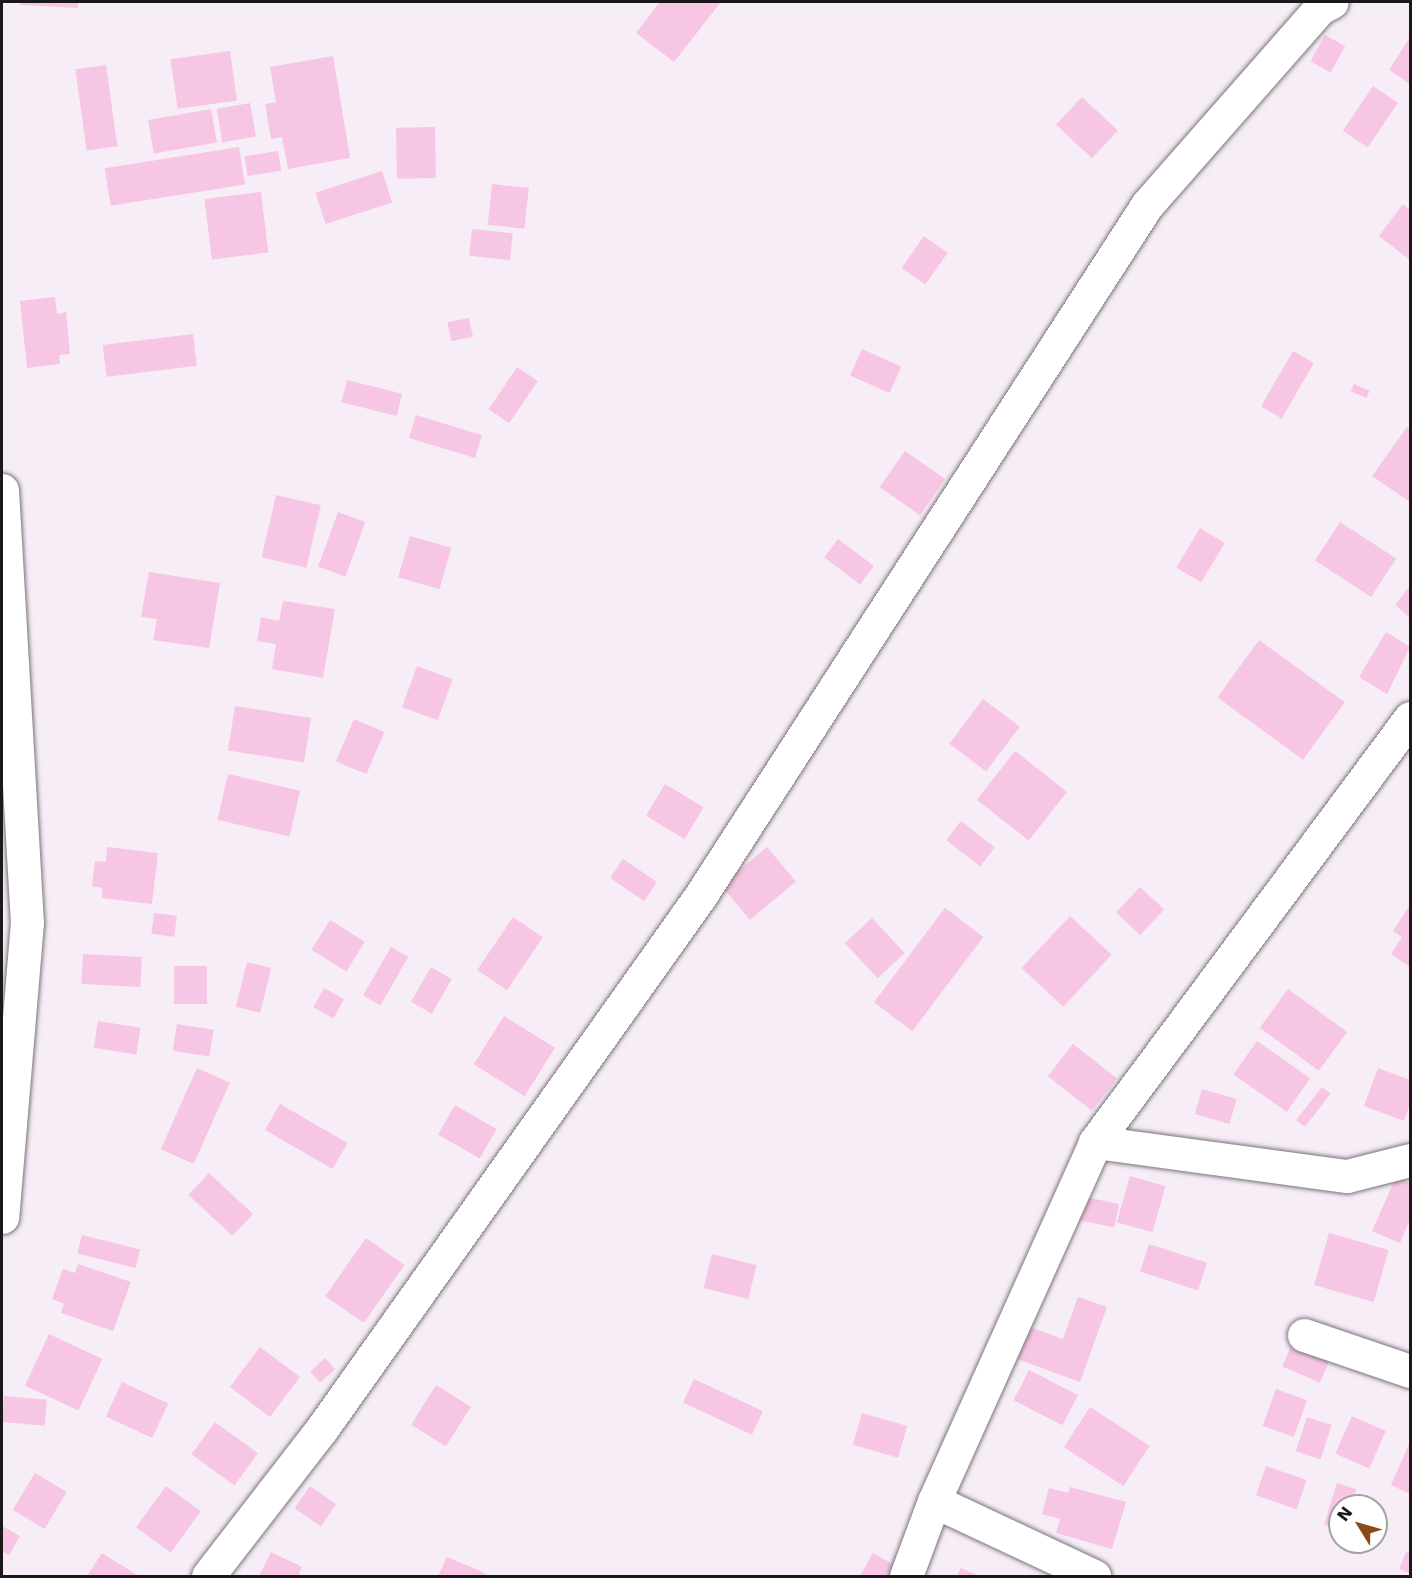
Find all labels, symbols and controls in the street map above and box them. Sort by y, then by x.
north arrow [1328,1494,1388,1554]
text: N [1333,1503,1356,1525]

